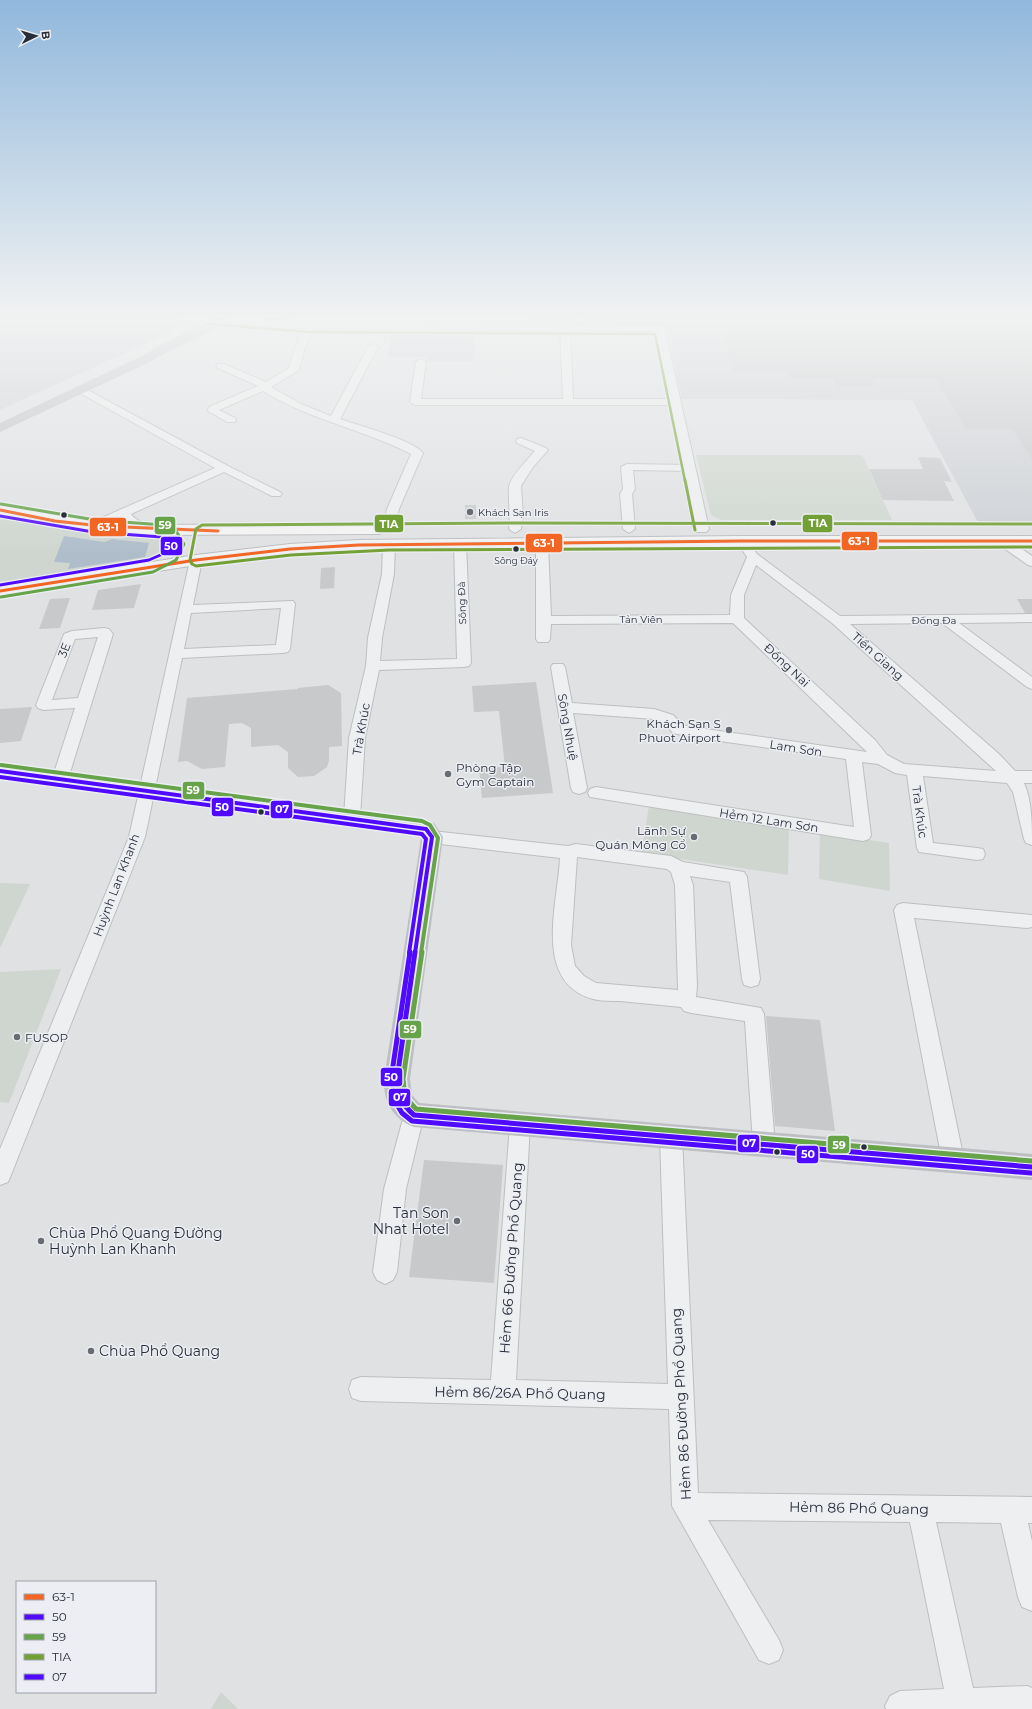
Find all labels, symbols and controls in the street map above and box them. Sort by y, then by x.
north arrow [16,16,56,56]
text: B [39,30,53,40]
place label: Khách Sạn Iris [478,506,549,519]
marker: Khách Sạn Iris [465,507,475,517]
unlabelled marker [59,510,69,520]
line badge: TIA [374,514,404,533]
line badge: TIA [802,514,833,533]
line badge: 59 [154,516,176,535]
text: TIA [809,516,828,530]
line badge: 63-1 [89,517,127,537]
text: TIA [380,517,399,531]
text: 59 [158,518,172,532]
unlabelled marker [768,518,778,528]
text: 63-1 [97,520,119,534]
line badge: 63-1 [841,531,878,551]
line badge: 63-1 [525,533,563,553]
text: 63-1 [848,534,870,548]
line badge: 50 [160,536,183,556]
text: 63-1 [533,536,555,550]
text: 50 [164,539,179,553]
marker: Sông Đáy [511,544,521,554]
place label: Sông Đáy [494,555,538,566]
street label: Sông Đà [455,581,469,625]
street label: Tản Viên [619,613,663,626]
street label: Đống Đa [911,614,957,627]
street label: Tiền Giang [849,629,907,683]
street label: 3E [54,640,74,660]
street label: Đồng Nai [761,640,813,690]
street label: Sông Nhuệ [555,692,581,762]
street label: Trà Khúc [349,701,373,756]
place label: Khách Sạn S Phuot Airport [639,716,721,745]
marker: Khách Sạn S Phuot Airport [724,725,734,735]
street label: Lam Sơn [769,736,823,760]
place label: Phòng Tập Gym Captain [456,760,534,789]
marker: Phòng Tập Gym Captain [443,769,453,779]
line badge: 59 [182,781,205,800]
text: 59 [186,783,200,797]
street label: Trà Khúc [909,785,931,839]
line badge: 50 [211,797,234,817]
text: 50 [215,800,230,814]
line badge: 07 [270,800,293,819]
text: 07 [275,802,289,816]
street label: Hẻm 12 Lam Sơn [718,805,820,835]
unlabelled marker [256,807,266,817]
place label: Lãnh Sự Quán Mông Cổ [595,823,686,852]
street label: Huỳnh Lan Khanh [89,831,143,939]
marker: Lãnh Sự Quán Mông Cổ [689,832,699,842]
line badge: 59 [399,1020,422,1039]
text: 59 [403,1022,417,1036]
place label: FUSOP [25,1030,68,1045]
marker: FUSOP [12,1032,22,1042]
line badge: 50 [380,1067,403,1087]
text: 50 [384,1070,399,1084]
line badge: 07 [388,1088,411,1107]
text: 07 [393,1090,407,1104]
line badge: 07 [737,1134,760,1153]
line badge: 59 [827,1135,850,1154]
text: 07 [742,1136,756,1150]
text: 59 [832,1138,846,1152]
unlabelled marker [859,1142,869,1152]
line badge: 50 [796,1145,819,1164]
unlabelled marker [772,1147,782,1157]
text: 50 [801,1147,816,1161]
street label: Hẻm 66 Đường Phổ Quang [495,1162,527,1354]
place label: Tan Son Nhat Hotel [373,1204,449,1238]
marker: Tan Son Nhat Hotel [452,1216,462,1226]
place label: Chùa Phổ Quang Đường Huỳnh Lan Khanh [49,1224,223,1258]
marker: Chùa Phổ Quang Đường Huỳnh Lan Khanh [36,1236,46,1246]
street label: Hẻm 86 Đường Phổ Quang [667,1308,695,1500]
place label: Chùa Phổ Quang [99,1342,220,1360]
marker: Chùa Phổ Quang [86,1346,96,1356]
street label: Hẻm 86/26A Phổ Quang [434,1383,606,1403]
street label: Hẻm 86 Phổ Quang [789,1498,929,1518]
legend [16,1581,156,1693]
text: 63-1 [52,1589,75,1604]
text: 50 [52,1609,67,1624]
text: 59 [52,1629,66,1644]
text: TIA [52,1649,72,1664]
text: 07 [52,1669,67,1684]

